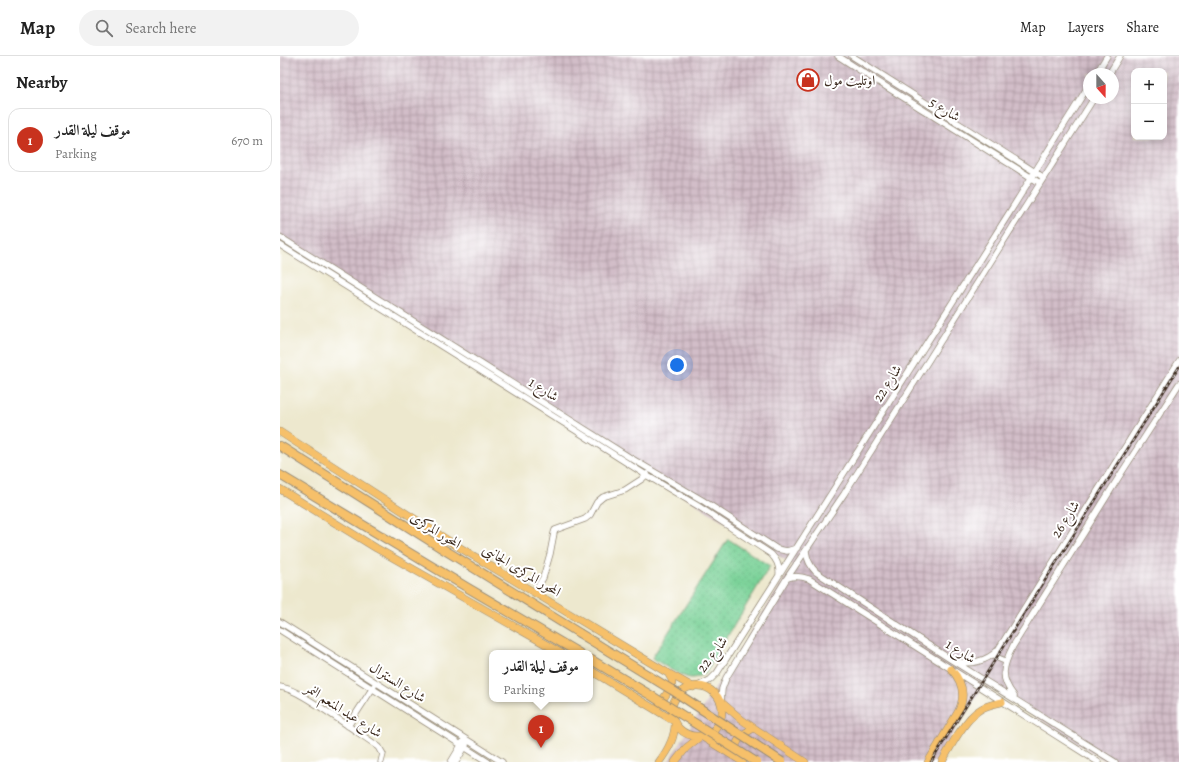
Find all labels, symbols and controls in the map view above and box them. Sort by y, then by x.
search box [79,10,359,46]
text: Map [20,15,55,41]
icon: search [93,17,115,39]
text: Search here [125,18,197,38]
text: Map [1020,18,1046,37]
text: Layers [1068,18,1104,37]
text: Share [1126,18,1159,37]
shop icon: اوتليت مول [795,67,821,93]
north arrow [1083,68,1119,104]
map controls [1131,68,1167,140]
button: + [1131,68,1167,104]
text: Nearby [16,71,67,94]
place label: اوتليت مول [824,71,875,90]
street label: شارع 5 [925,93,964,128]
button: − [1131,104,1167,140]
text: موقف ليلة القدر [55,120,130,140]
text: 1 [28,132,32,149]
text: 670 m [231,132,263,149]
text: Parking [55,145,97,162]
your location [667,355,687,375]
street label: شارع 22 [869,361,908,406]
street label: شارع 1 [524,373,562,408]
street label: شارع 26 [1047,497,1086,542]
street label: المحور المركزى [407,507,465,553]
street label: المحور المركزى الجانبى [478,540,565,602]
street label: شارع 22 [693,632,734,677]
street label: شارع 1 [941,635,979,670]
popup [489,650,593,702]
text: موقف ليلة القدر [503,656,579,676]
street label: شارع السنترال [365,658,430,709]
street label: شارع عبد المنعم النمر [298,677,386,746]
text: Parking [503,681,545,698]
pin: 1 [528,715,554,748]

